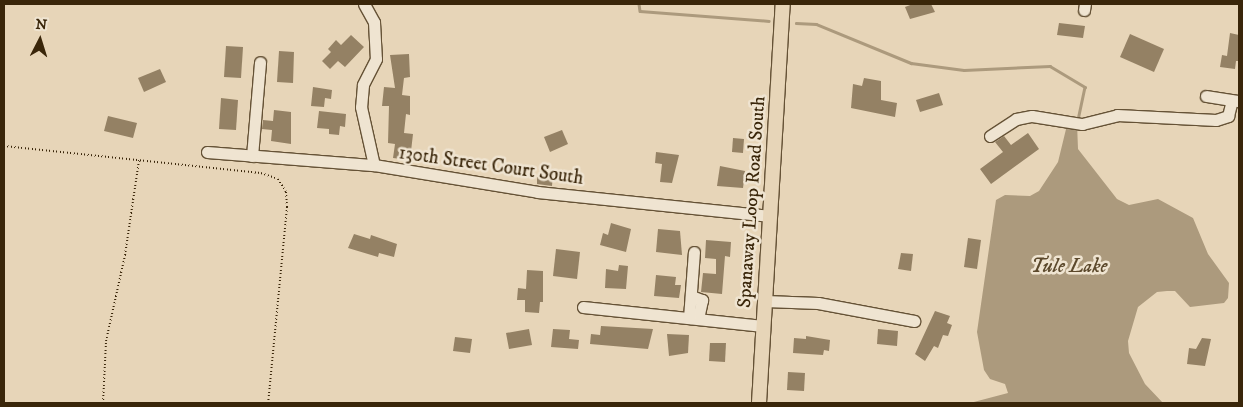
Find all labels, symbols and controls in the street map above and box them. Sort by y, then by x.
north arrow [15,15,65,65]
text: N [35,16,48,35]
street label: Spanaway Loop Road South [733,95,771,309]
street label: 130th Street Court South [397,142,585,190]
water label: Tule Lake [1031,254,1107,278]

